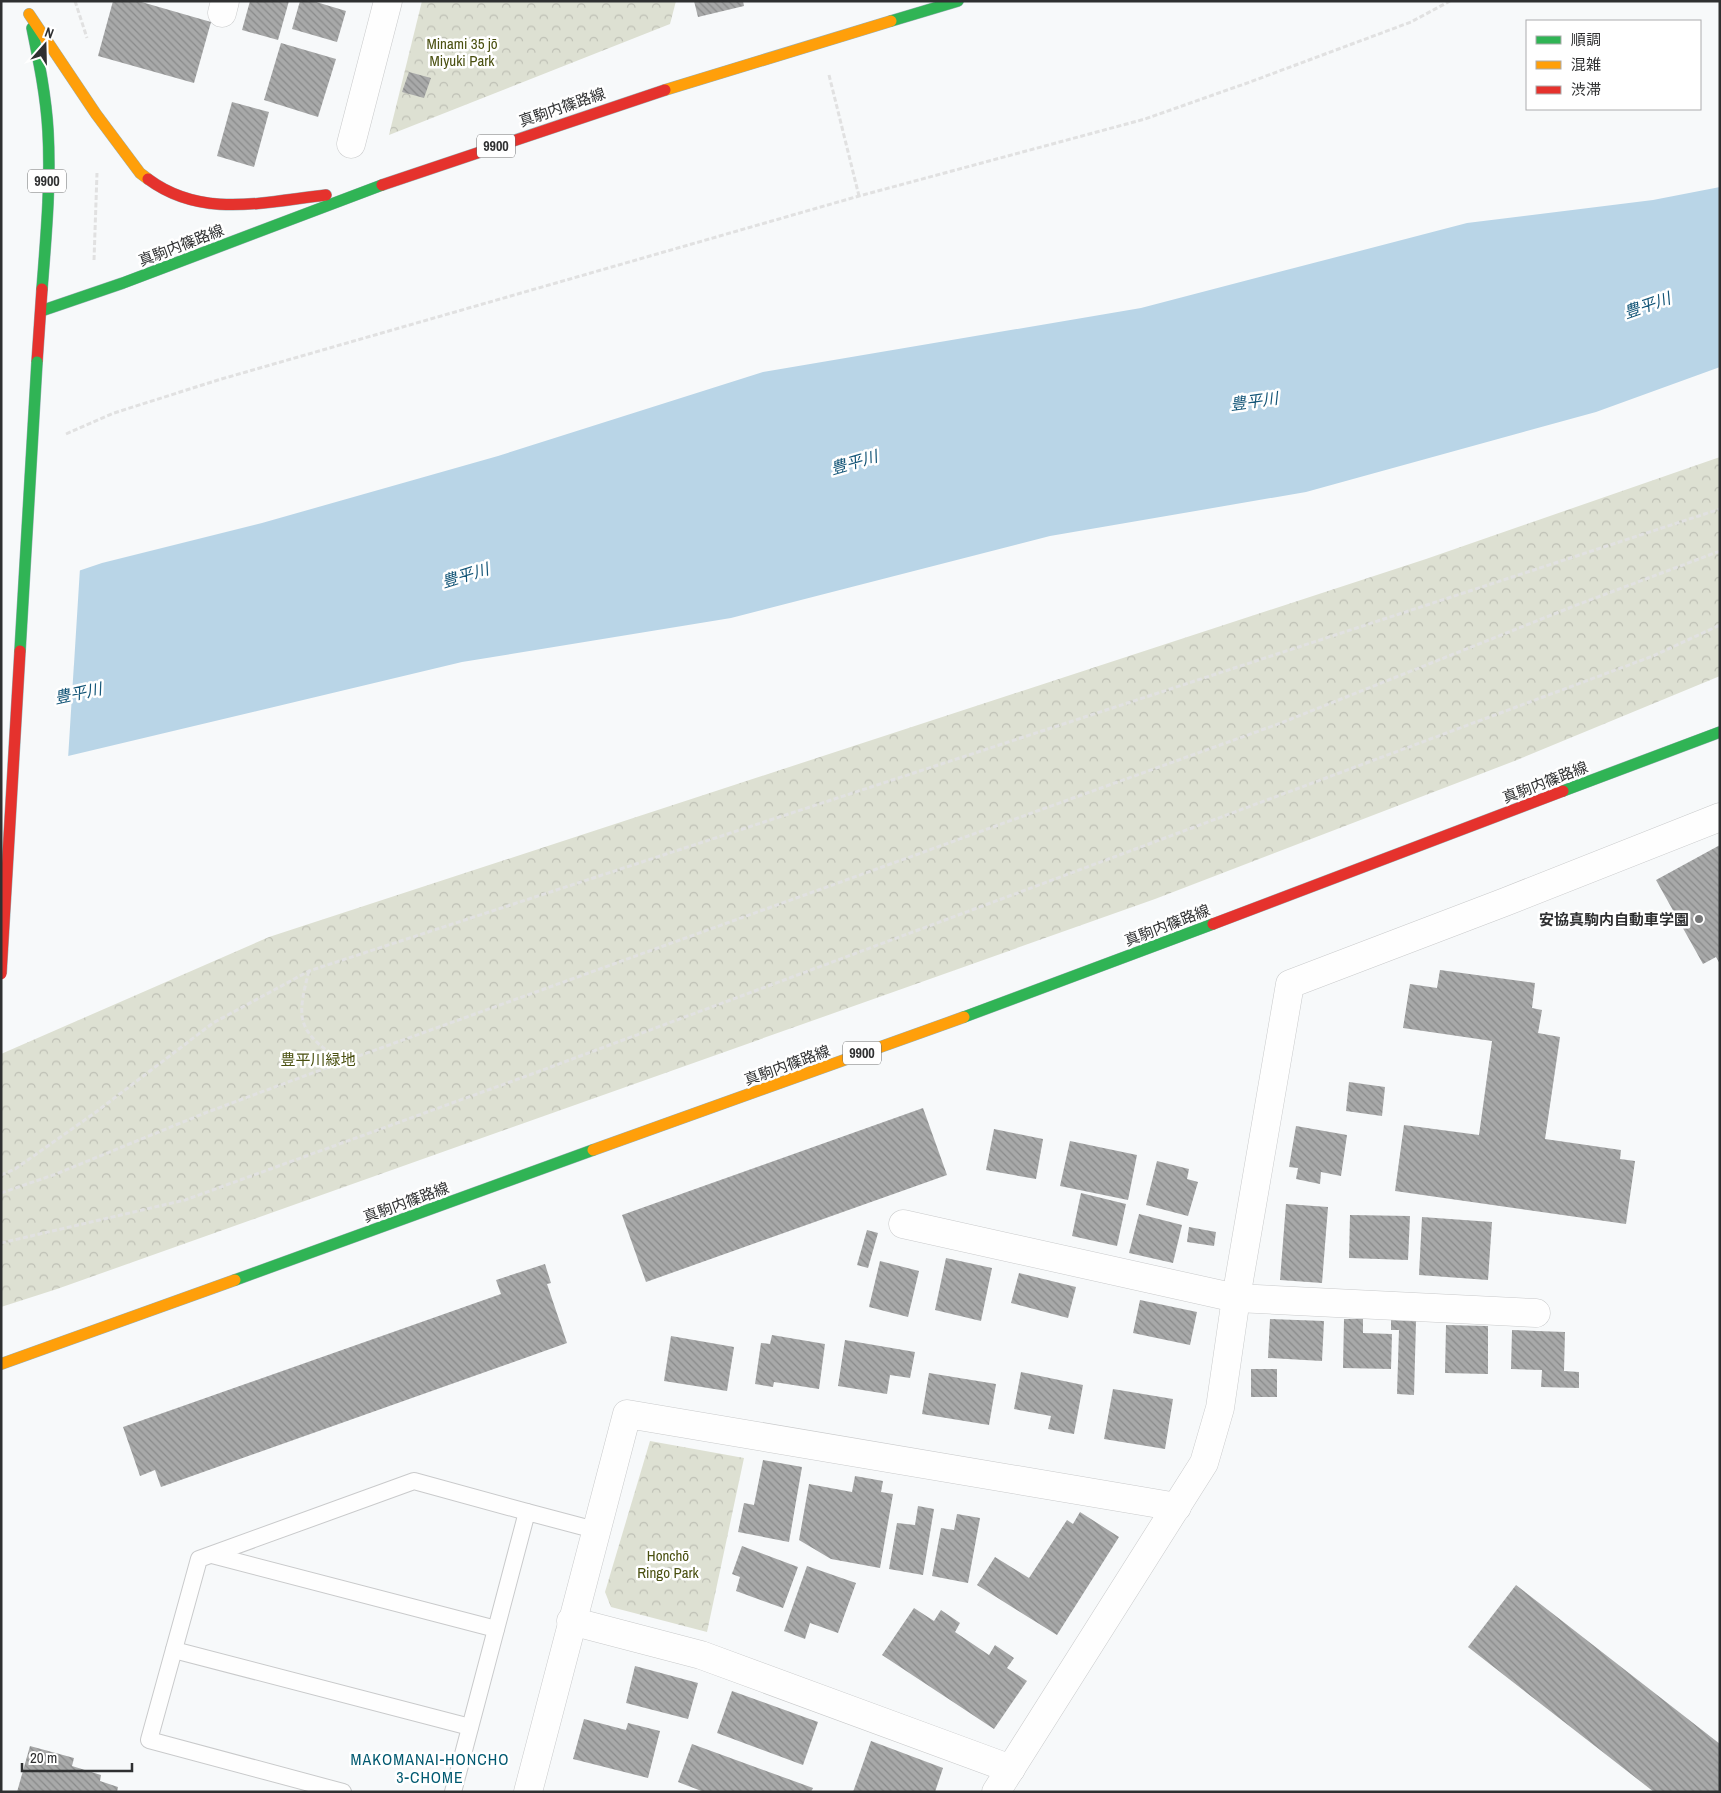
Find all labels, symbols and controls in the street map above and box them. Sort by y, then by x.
north arrow [20,20,70,70]
legend [1526,20,1701,110]
text: N [42,23,56,43]
text: 順調 [1571,29,1601,50]
park label: Minami 35 jō Miyuki Park [426,33,498,71]
text: 混雑 [1571,54,1601,75]
text: 渋滞 [1571,79,1601,100]
street label: 真駒内篠路線 [516,82,608,132]
road number: 9900 [477,134,515,158]
road number: 9900 [28,170,66,192]
street label: 真駒内篠路線 [135,219,227,271]
water label: 豊平川 [1621,286,1675,323]
water label: 豊平川 [1229,386,1281,415]
water label: 豊平川 [828,444,882,479]
water label: 豊平川 [439,557,493,593]
water label: 豊平川 [52,677,106,709]
street label: 真駒内篠路線 [1499,756,1591,808]
street label: 真駒内篠路線 [1121,899,1213,951]
place label: 安協真駒内自動車学園 [1539,909,1689,930]
marker: 安協真駒内自動車学園 [1693,913,1705,925]
street label: 真駒内篠路線 [741,1040,833,1090]
road number: 9900 [843,1042,881,1064]
park label: 豊平川緑地 [280,1049,356,1070]
street label: 真駒内篠路線 [360,1177,452,1227]
park label: Honchō Ringo Park [637,1545,700,1583]
scale bar [22,1740,132,1772]
text: 20 m [30,1747,57,1768]
district label: MAKOMANAI-HONCHO 3-CHOME [351,1748,509,1788]

